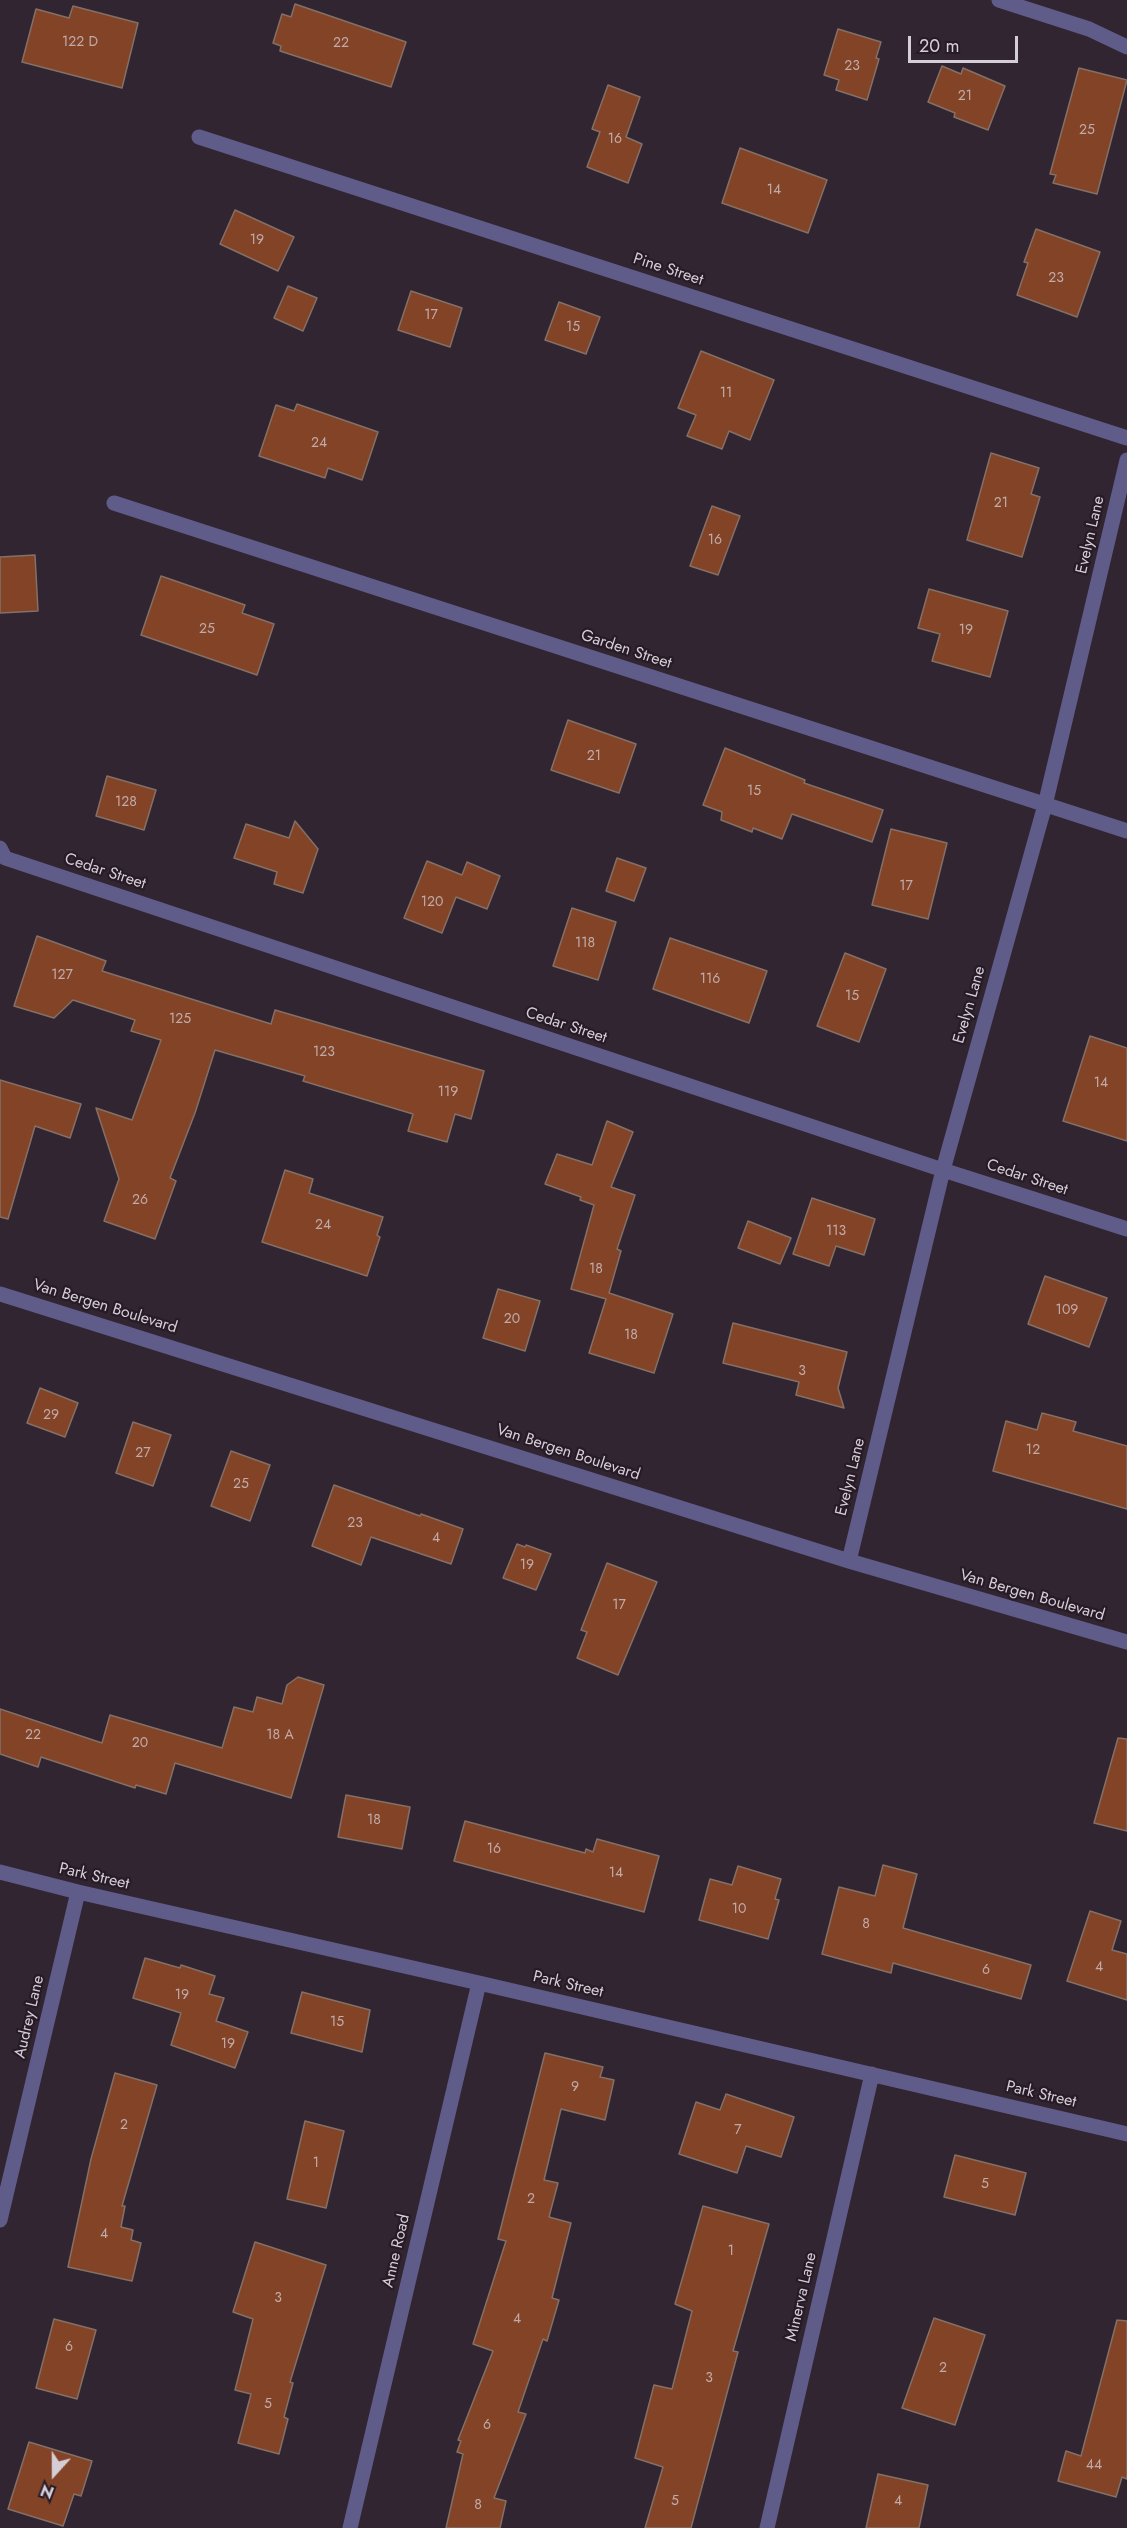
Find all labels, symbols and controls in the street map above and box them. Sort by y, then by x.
scale bar [911,24,1020,62]
text: 20 m [919,33,959,59]
house number: 122 D [62,35,98,51]
house number: 22 [333,36,349,52]
house number: 23 [844,59,860,75]
house number: 21 [958,89,972,105]
house number: 25 [1079,123,1095,139]
house number: 16 [608,132,622,148]
house number: 14 [767,183,781,199]
house number: 19 [250,233,264,249]
street label: Pine Street [631,250,705,290]
house number: 23 [1048,271,1064,287]
house number: 17 [424,308,438,324]
house number: 15 [566,320,580,336]
house number: 11 [720,386,732,402]
house number: 24 [311,436,327,452]
street label: Evelyn Lane [1073,494,1109,576]
house number: 21 [994,496,1008,512]
house number: 16 [708,533,722,549]
house number: 25 [199,622,215,638]
house number: 19 [959,623,973,639]
street label: Garden Street [578,626,674,674]
house number: 21 [587,749,601,765]
house number: 15 [747,784,761,800]
house number: 128 [115,795,137,811]
street label: Cedar Street [62,850,148,894]
house number: 17 [899,879,913,895]
house number: 120 [421,895,443,911]
house number: 118 [575,936,595,952]
street label: Evelyn Lane [950,964,990,1046]
house number: 127 [51,968,73,984]
house number: 116 [700,972,720,988]
house number: 15 [845,989,859,1005]
street label: Cedar Street [523,1004,609,1048]
house number: 125 [169,1012,191,1028]
house number: 123 [313,1045,335,1061]
house number: 14 [1094,1076,1108,1092]
house number: 119 [438,1085,458,1101]
street label: Cedar Street [984,1156,1070,1200]
house number: 26 [132,1193,148,1209]
house number: 24 [315,1218,331,1234]
house number: 113 [826,1224,846,1240]
house number: 18 [589,1262,603,1278]
street label: Van Bergen Boulevard [31,1276,179,1338]
house number: 109 [1056,1303,1078,1319]
house number: 20 [504,1312,520,1328]
house number: 18 [624,1328,638,1344]
house number: 3 [798,1364,806,1380]
house number: 29 [43,1408,59,1424]
street label: Van Bergen Boulevard [494,1421,642,1485]
street label: Evelyn Lane [832,1436,870,1518]
house number: 12 [1026,1443,1040,1459]
house number: 27 [135,1446,151,1462]
house number: 25 [233,1477,249,1493]
house number: 23 [347,1516,363,1532]
house number: 4 [432,1531,440,1547]
house number: 19 [520,1558,534,1574]
street label: Van Bergen Boulevard [957,1566,1107,1626]
house number: 17 [612,1598,626,1614]
house number: 22 [25,1728,41,1744]
house number: 18 A [266,1728,294,1744]
house number: 20 [132,1736,148,1752]
house number: 18 [367,1813,381,1829]
house number: 16 [487,1842,501,1858]
street label: Park Street [57,1860,131,1894]
house number: 14 [609,1866,623,1882]
house number: 10 [732,1902,746,1918]
house number: 8 [862,1917,870,1933]
house number: 4 [1095,1960,1103,1976]
house number: 6 [982,1963,990,1979]
street label: Park Street [531,1968,605,2002]
street label: Audrey Lane [11,1974,49,2060]
house number: 19 [175,1988,189,2004]
house number: 15 [330,2015,344,2031]
house number: 19 [221,2037,235,2053]
street label: Park Street [1004,2078,1078,2112]
house number: 9 [571,2080,579,2096]
house number: 2 [120,2118,128,2134]
house number: 7 [734,2123,742,2139]
house number: 1 [313,2156,319,2172]
house number: 5 [981,2177,989,2193]
house number: 2 [527,2192,535,2208]
street label: Anne Road [379,2212,415,2290]
house number: 4 [100,2227,108,2243]
house number: 1 [728,2244,734,2260]
street label: Minerva Lane [782,2251,822,2343]
house number: 3 [274,2291,282,2307]
house number: 4 [513,2312,521,2328]
house number: 6 [65,2340,73,2356]
house number: 2 [939,2361,947,2377]
house number: 3 [705,2371,713,2387]
house number: 5 [264,2397,272,2413]
house number: 6 [483,2418,491,2434]
north arrow [24,2444,84,2504]
house number: 44 [1086,2458,1102,2474]
text: N [37,2478,57,2504]
house number: 5 [671,2494,679,2510]
house number: 4 [894,2494,902,2510]
house number: 8 [474,2498,482,2514]

